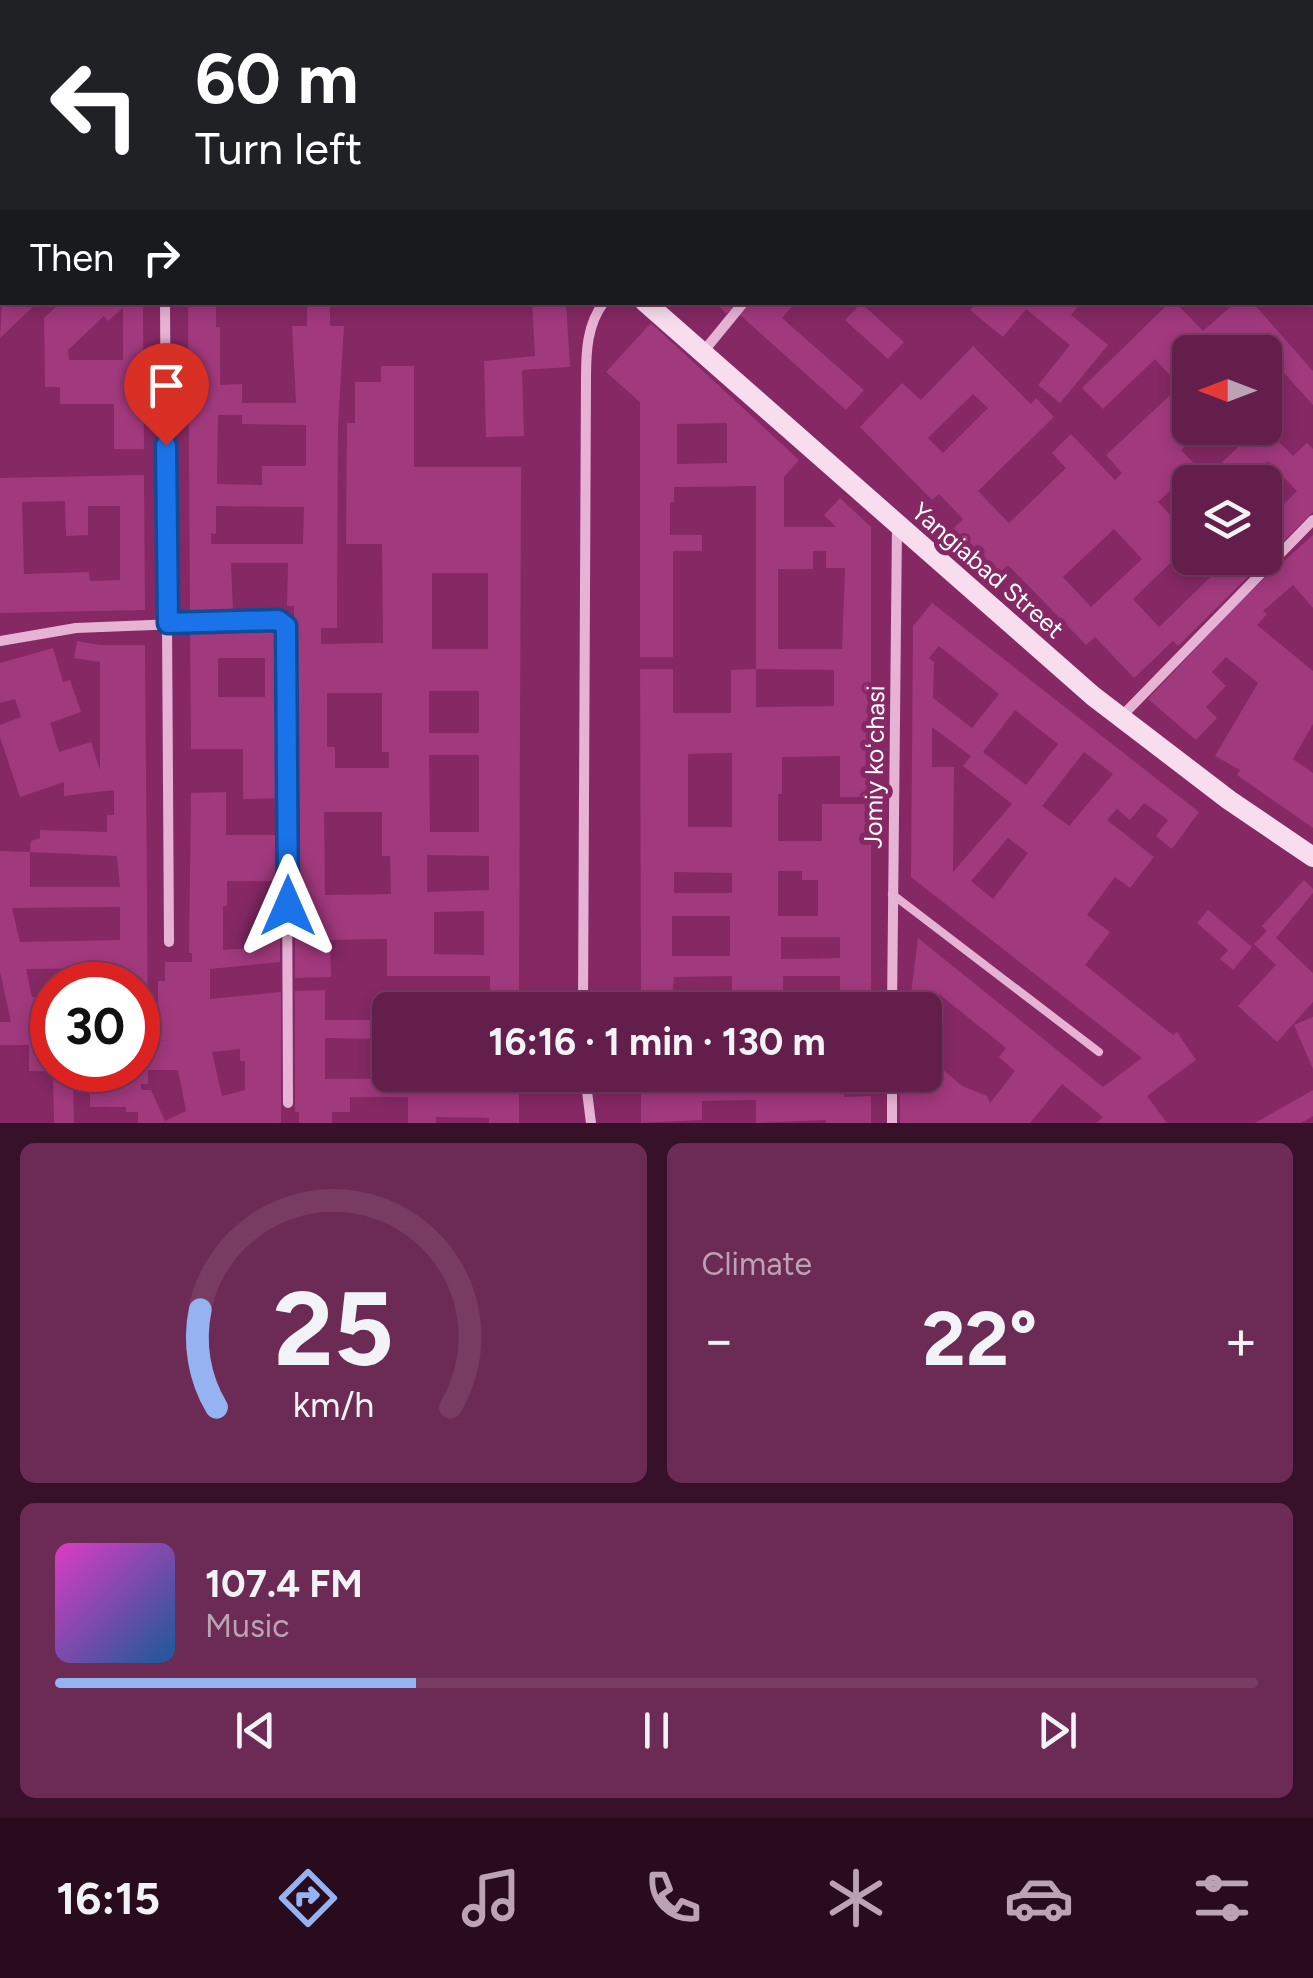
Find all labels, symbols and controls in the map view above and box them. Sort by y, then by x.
text: 60 m [195,36,359,121]
icon: left [30,40,160,170]
text: Turn left [195,121,362,175]
icon: right [134,230,189,285]
text: Then [30,235,114,281]
north arrow [1172,335,1282,445]
map controls [1172,335,1282,575]
pin [124,343,209,446]
icon: arrive [139,358,194,413]
button: layers [1172,465,1282,575]
street label: Yangiabad Street [906,496,1070,644]
street label: Jomiy koʻchasi [858,685,890,849]
position arrow [236,854,340,958]
speed limit sign: 30 [30,962,160,1092]
text: 16:16 · 1 min · 130 m [488,1019,826,1065]
text: Climate [702,1245,812,1283]
text: 25 [273,1266,394,1391]
text: 22° [922,1294,1037,1384]
text: − [702,1307,736,1373]
text: + [1224,1307,1258,1373]
text: km/h [292,1383,374,1426]
text: 107.4 FM [205,1561,363,1607]
text: Music [205,1607,290,1645]
icon: previous [228,1703,283,1758]
icon: pause [629,1703,684,1758]
icon: next [1030,1703,1085,1758]
icon: directions [273,1863,343,1933]
icon: music [456,1863,526,1933]
icon: phone [638,1863,708,1933]
icon: climate [821,1863,891,1933]
icon: car [1004,1863,1074,1933]
icon: filters [1187,1863,1257,1933]
text: 16:15 [56,1871,160,1925]

